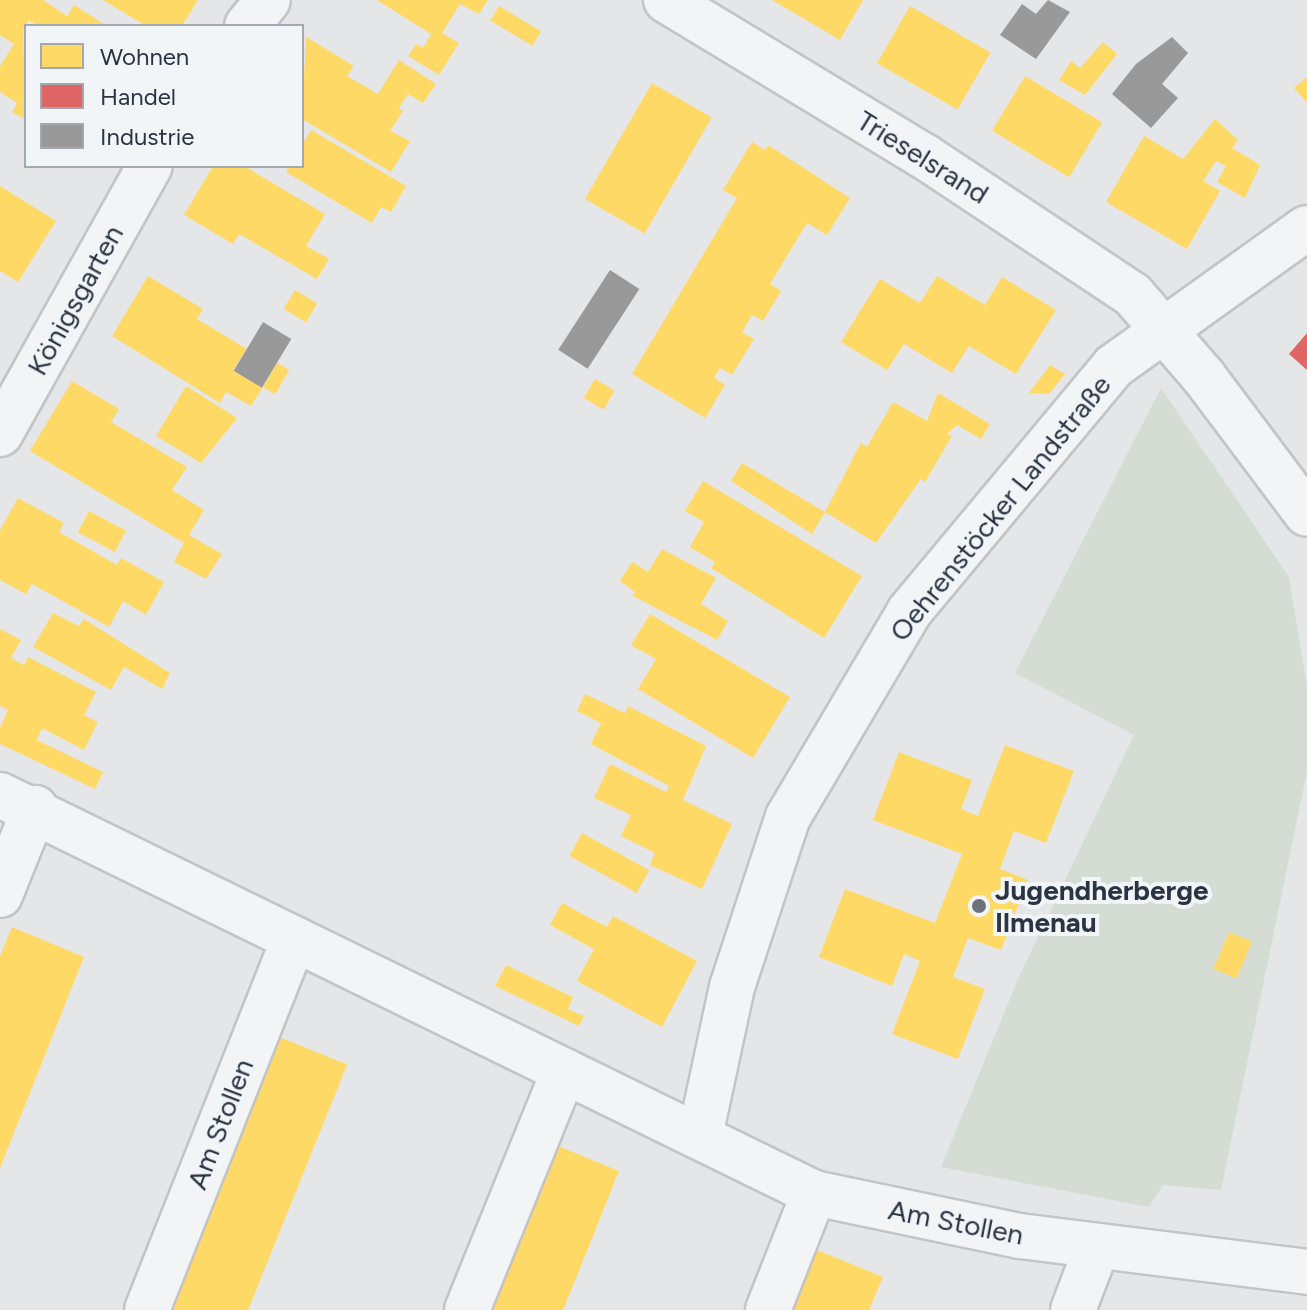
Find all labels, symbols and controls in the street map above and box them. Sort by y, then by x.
legend [24,24,304,168]
text: Wohnen [100,42,189,71]
text: Handel [100,82,176,111]
street label: Trieselsrand [851,103,995,211]
text: Industrie [100,122,194,151]
street label: Königsgarten [20,219,130,381]
street label: Oehrenstöcker Landstraße [882,368,1118,648]
place label: Jugendherberge Ilmenau [995,873,1208,939]
marker: Jugendherberge Ilmenau [970,897,988,915]
street label: Am Stollen [180,1054,260,1194]
street label: Am Stollen [886,1192,1026,1252]

